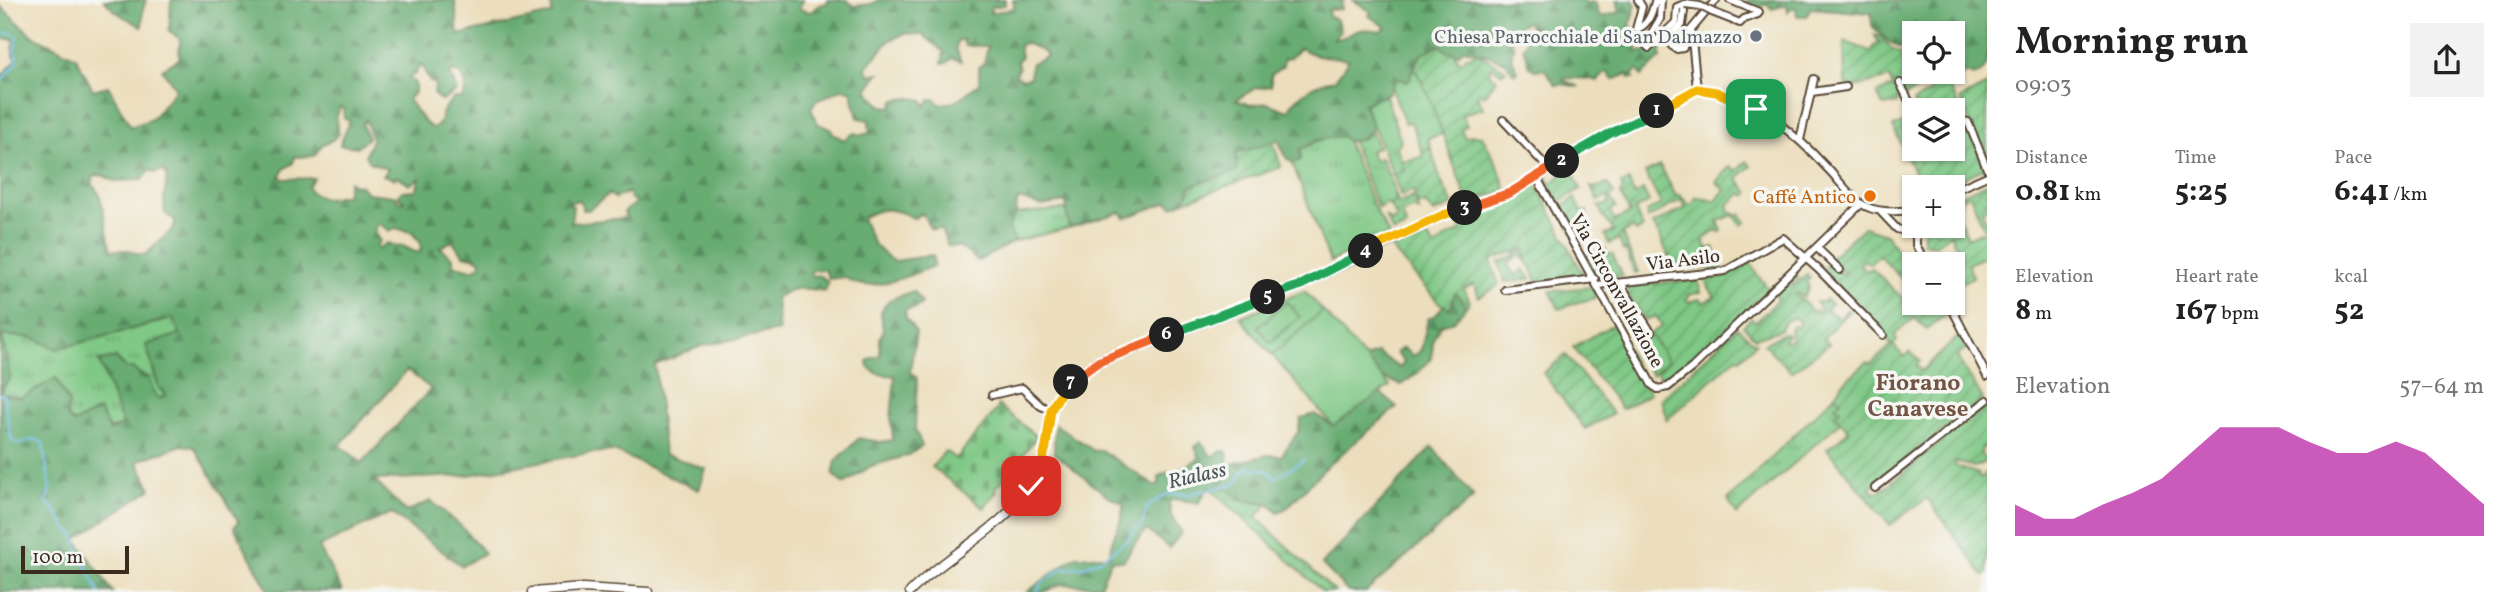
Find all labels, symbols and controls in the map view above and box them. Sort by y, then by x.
text: Morning run [2015,17,2249,70]
map controls [1902,21,1965,315]
button: locate [1902,21,1965,84]
button: share [2410,23,2484,97]
place label: Chiesa Parrocchiale di San Dalmazzo [1434,25,1742,51]
marker: Chiesa Parrocchiale di San Dalmazzo [1748,28,1764,44]
text: 09:03 [2015,70,2071,102]
pin [1726,79,1786,139]
icon: arrive [1737,90,1775,128]
pin: 1 [1640,94,1674,128]
text: 1 [1653,97,1660,123]
button: layers [1902,98,1965,161]
pin: 2 [1544,144,1580,178]
text: Distance [2015,145,2088,171]
text: Time [2175,145,2216,171]
text: Pace [2334,145,2372,171]
text: 2 [1557,147,1566,173]
text: 0.81 [2015,171,2070,213]
text: 5:25 [2175,171,2228,213]
text: 6:41 [2334,171,2390,213]
button: + [1902,175,1965,238]
text: km [2070,182,2101,208]
text: /km [2390,182,2427,208]
place label: Caffé Antico [1753,185,1856,211]
marker: Caffé Antico [1862,188,1878,204]
pin: 3 [1448,190,1482,226]
text: 3 [1460,194,1469,220]
street label: Via Circonvallazione [1563,209,1669,373]
pin: 4 [1348,233,1384,268]
text: 4 [1360,237,1371,263]
street label: Via Asilo [1645,244,1722,278]
button: − [1902,252,1965,315]
text: Elevation [2015,264,2094,290]
text: Heart rate [2175,264,2259,290]
text: kcal [2334,264,2368,290]
pin: 5 [1250,280,1286,314]
text: 5 [1263,283,1272,309]
text: 8 [2015,290,2031,332]
text: 167 [2175,290,2218,332]
text: 52 [2334,290,2364,332]
text: m [2031,301,2052,327]
text: bpm [2218,301,2259,327]
pin: 6 [1150,318,1184,352]
text: 6 [1161,321,1172,347]
pin: 7 [1054,364,1088,400]
text: 7 [1066,368,1075,394]
district label: Fiorano Canavese [1868,368,1968,426]
text: Elevation [2015,371,2111,403]
text: 57–64 m [2399,371,2484,403]
pin [1001,456,1061,516]
water label: Rialass [1165,456,1230,497]
icon: check [1012,467,1050,505]
scale bar [21,543,130,575]
text: 100 m [32,545,83,571]

